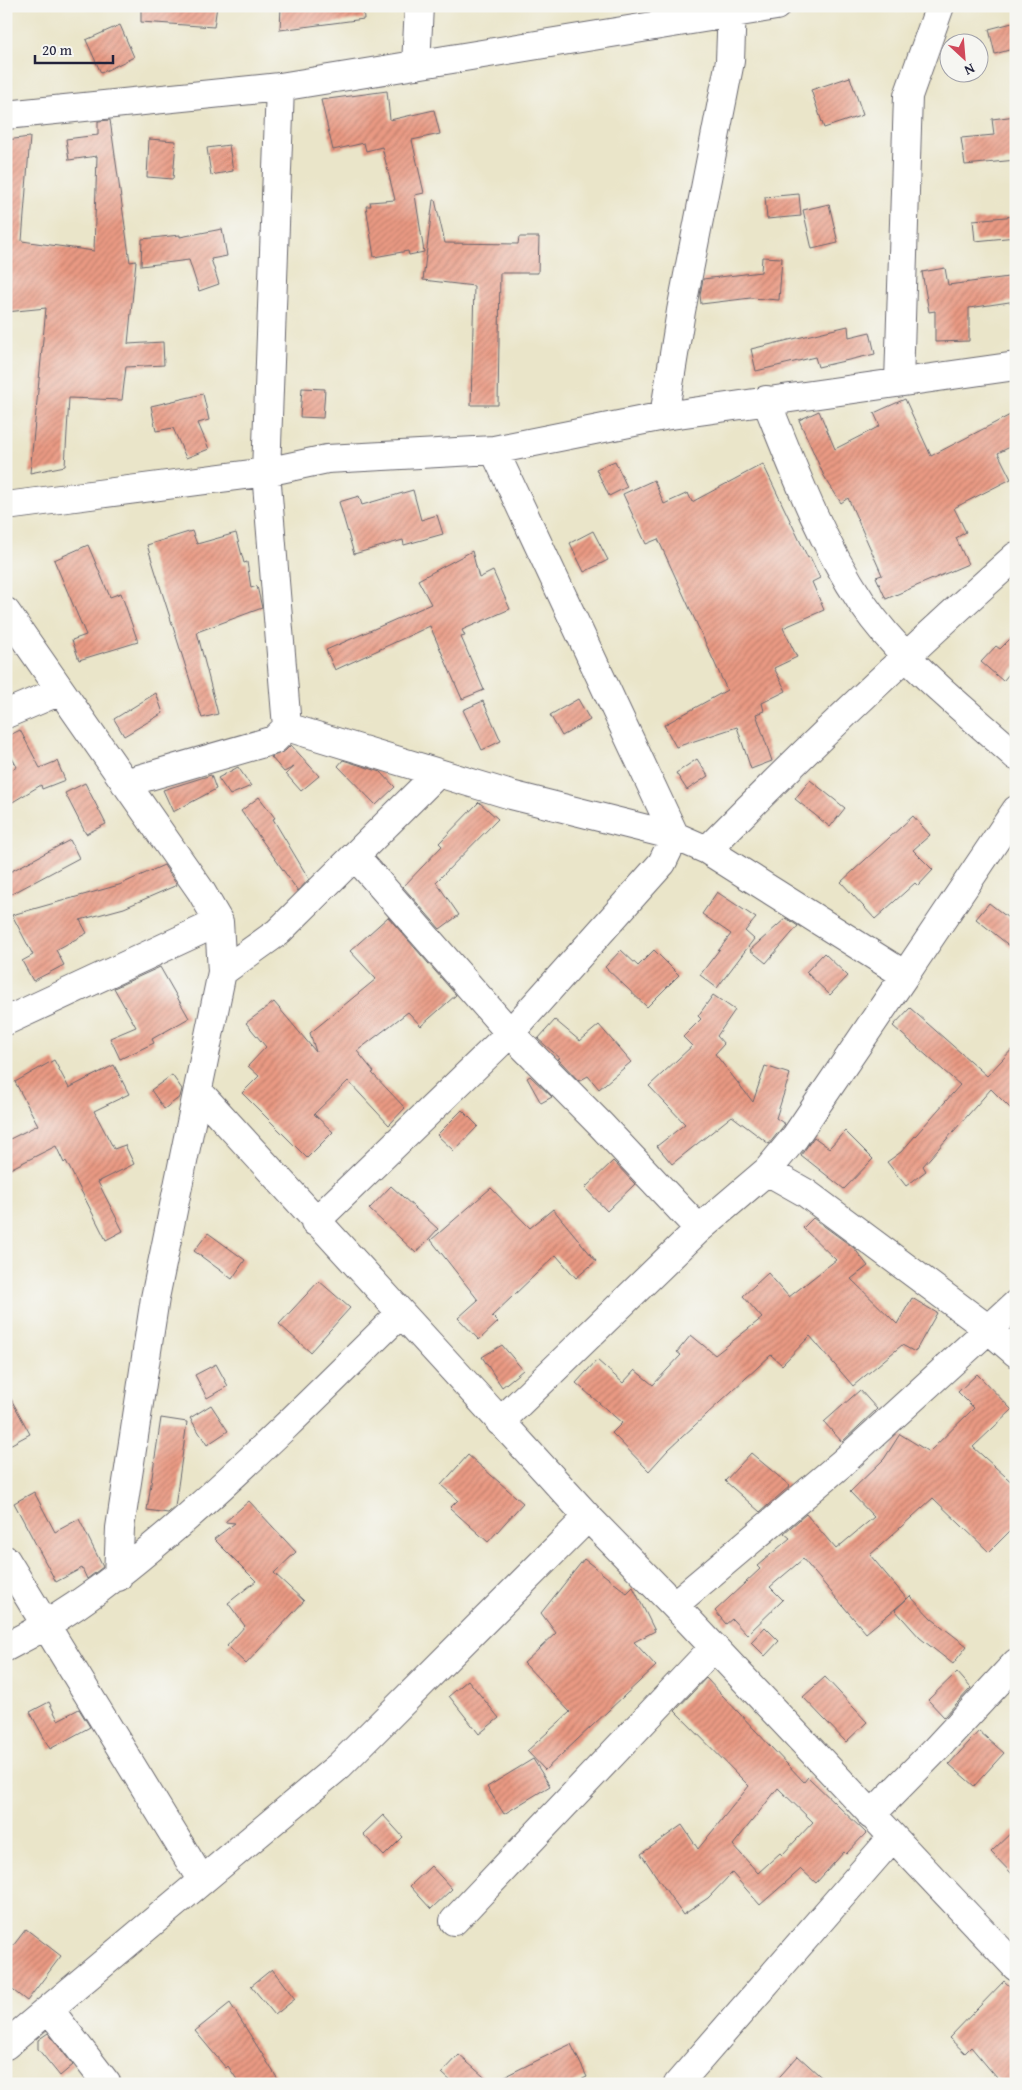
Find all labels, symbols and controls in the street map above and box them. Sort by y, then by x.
scale bar [35,32,112,64]
north arrow [940,32,990,82]
text: 20 m [42,39,73,60]
text: N [961,59,978,81]

